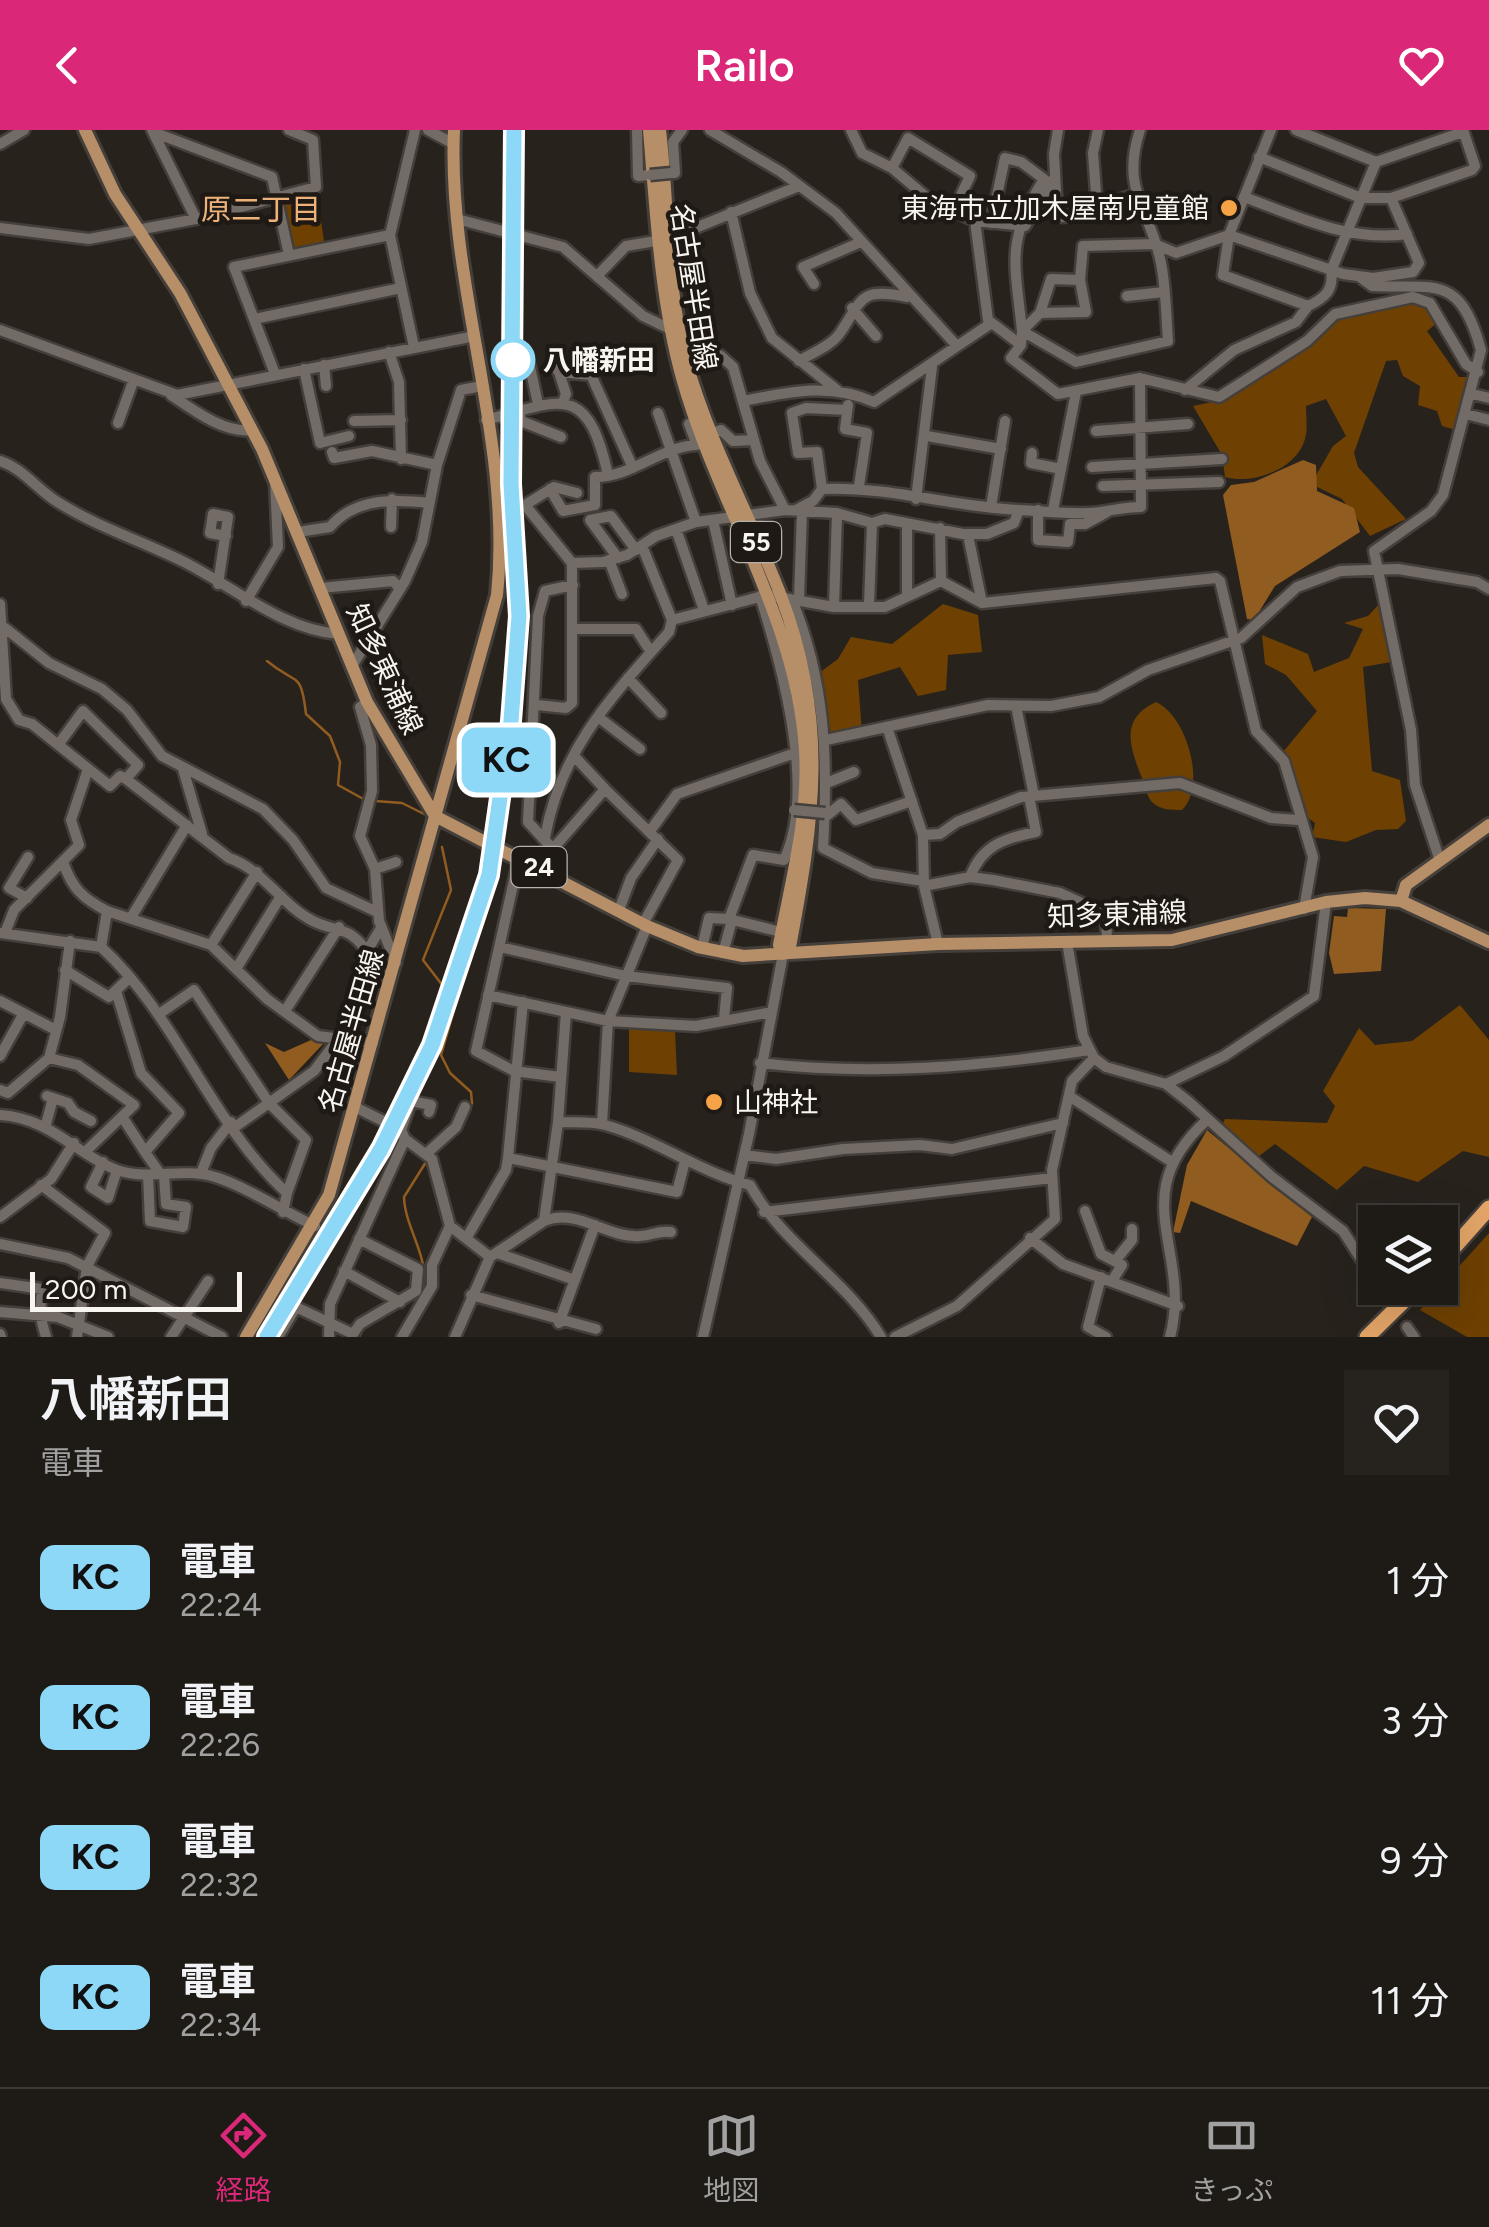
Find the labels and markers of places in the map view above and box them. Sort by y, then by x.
place label: 東海市立加木屋南児童館 [901,191,1209,225]
marker: 東海市立加木屋南児童館 [1218,197,1240,219]
marker: 八幡新田 [492,339,534,381]
place label: 八幡新田 [543,343,655,377]
place label: 山神社 [734,1085,818,1119]
marker: 山神社 [703,1091,725,1113]

